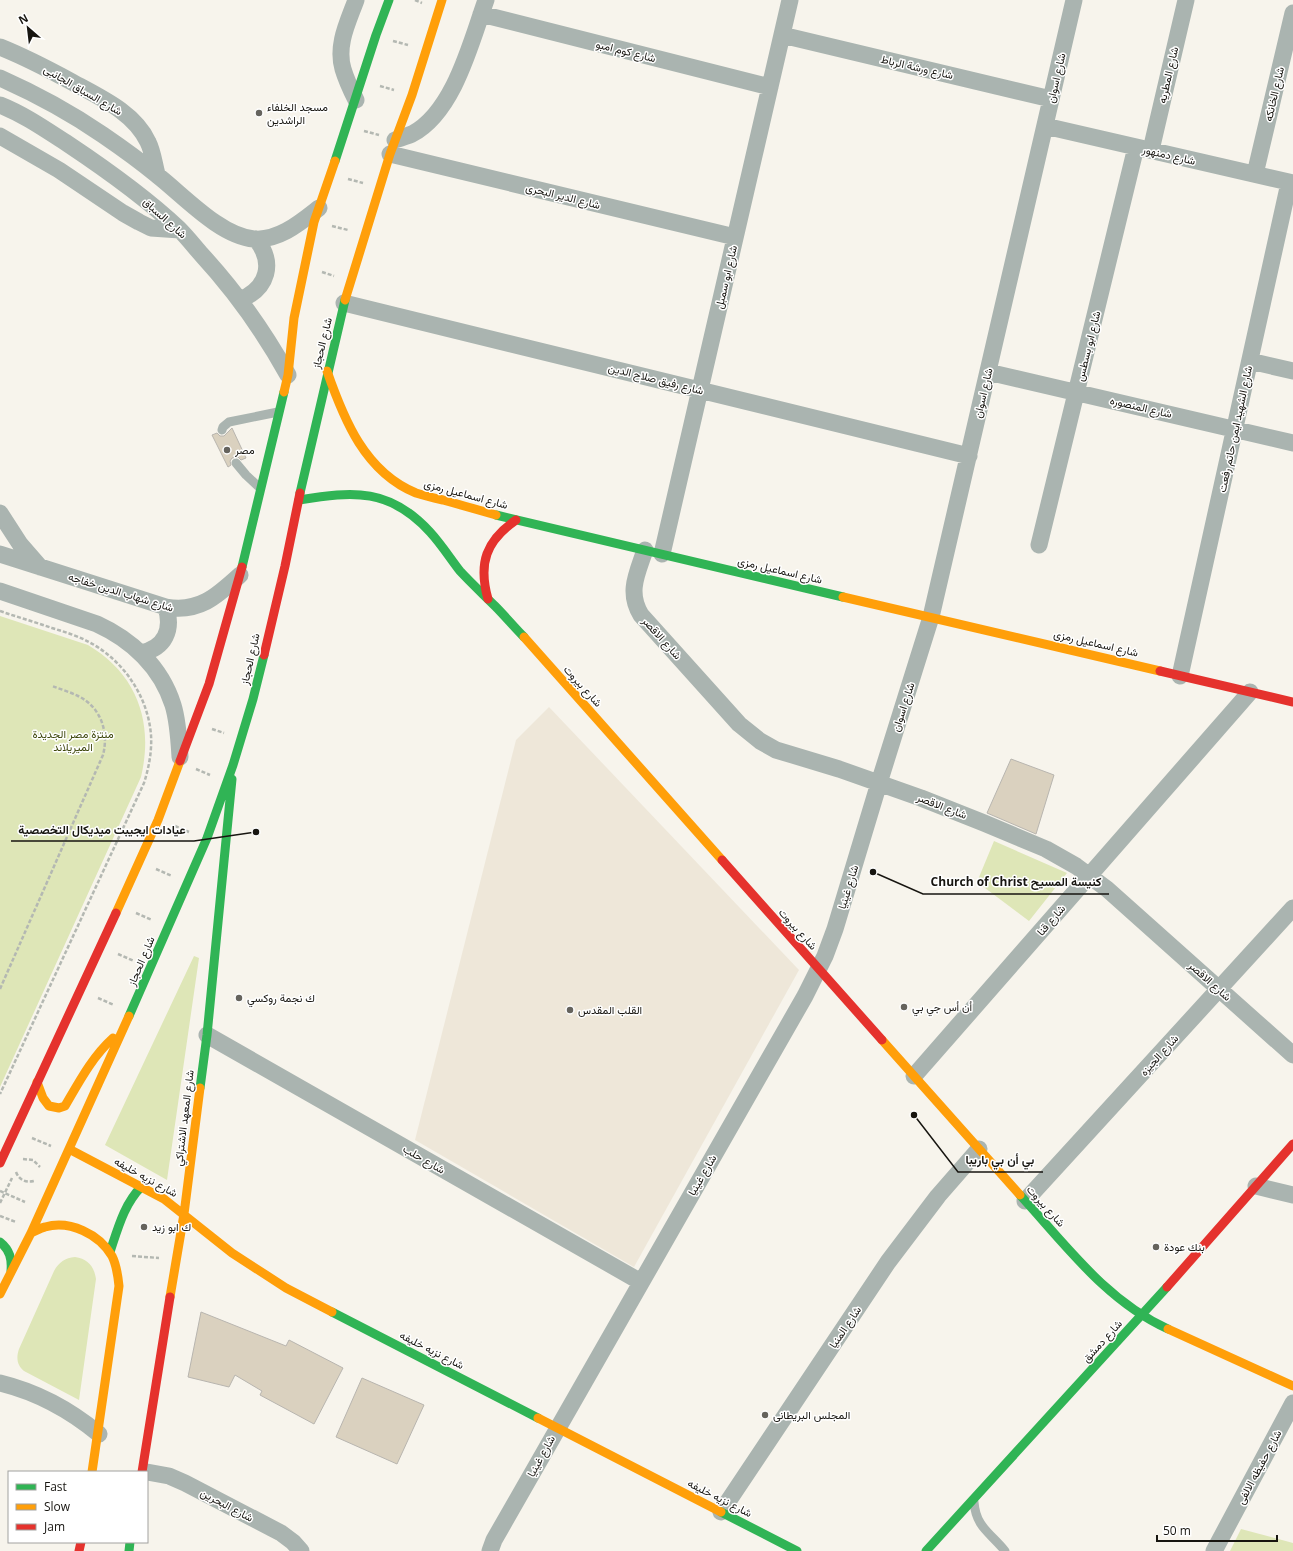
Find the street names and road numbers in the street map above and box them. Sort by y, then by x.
street label: شارع كوم امبو [594,36,658,66]
street label: شارع المطريه [1154,45,1182,105]
street label: شارع ورشة الرباط [879,51,955,83]
street label: شارع اسوان [1042,51,1070,105]
street label: شارع السباق الجانبى [41,61,126,119]
street label: شارع الخانكه [1260,65,1288,123]
street label: شارع دمنهور [1140,141,1197,169]
street label: شارع الدير البحرى [524,179,602,213]
street label: شارع السباق [139,194,191,242]
street label: شارع ابو سمبل [711,243,741,310]
street label: شارع ابو بسطس [1072,309,1105,383]
street label: شارع الحجاز [308,315,336,371]
street label: شارع رفيق صلاح الدين [607,359,706,399]
street label: شارع الشهيد ايمن حاتم رفعت [1214,364,1256,494]
street label: شارع اسوان [969,366,997,420]
street label: شارع المنصوره [1108,392,1174,422]
street label: شارع اسماعيل رمزى [422,475,510,513]
street label: شارع اسماعيل رمزى [736,552,824,588]
street label: شارع شهاب الدين خفاجه [66,568,176,616]
street label: شارع الاقصر [638,612,686,663]
street label: شارع اسماعيل رمزى [1052,625,1140,661]
street label: شارع الحجاز [236,631,264,687]
street label: شارع بيروت [560,662,606,711]
street label: شارع اسوان [887,680,919,734]
street label: شارع الاقصر [914,789,970,823]
street label: شارع غينيا [834,863,862,911]
street label: شارع قنا [1033,901,1069,939]
street label: شارع بيروت [775,905,821,954]
street label: شارع الحجاز [123,933,159,989]
street label: شارع الاقصر [1184,957,1235,1005]
street label: شارع الجيزه [1136,1030,1182,1079]
street label: شارع المعهد الاشتراكي [170,1069,200,1167]
street label: شارع حلب [400,1141,448,1178]
street label: شارع غينيا [684,1151,720,1199]
street label: شارع نزيه خليفه [111,1153,181,1201]
street label: شارع بيروت [1023,1182,1069,1231]
street label: شارع المنيا [825,1303,865,1351]
street label: شارع دمشق [1078,1316,1126,1366]
street label: شارع نزيه خليفه [397,1327,467,1373]
street label: شارع حفيظه الالفى [1233,1427,1286,1507]
street label: شارع غينيا [523,1432,559,1480]
street label: شارع نزيه خليفه [685,1475,755,1521]
street label: شارع البحرين [198,1484,257,1526]

